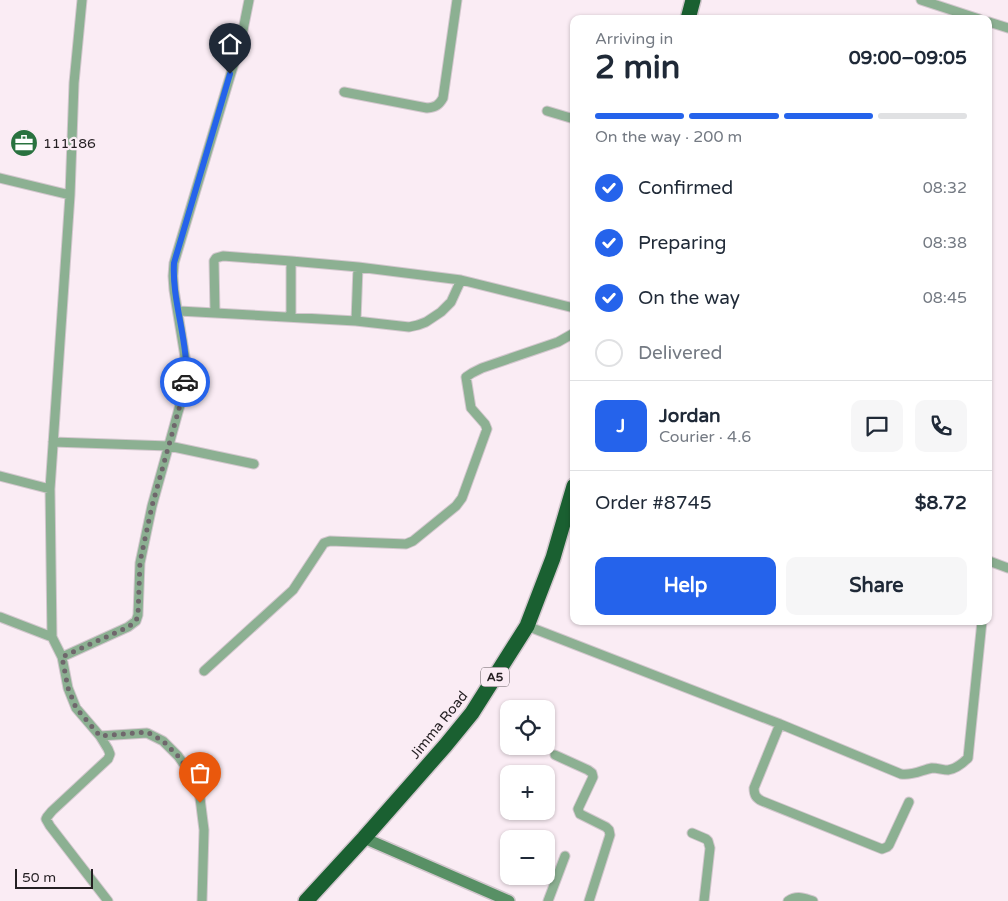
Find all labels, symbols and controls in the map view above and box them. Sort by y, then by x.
pin [209,23,251,74]
text: Arriving in [595,29,673,49]
icon: home [216,30,244,58]
text: 09:00–09:05 [849,47,967,69]
text: 2 min [595,49,680,87]
text: On the way · 200 m [595,127,742,147]
office icon: 111186 [9,128,39,158]
place label: 111186 [43,135,96,152]
icon: check [595,174,623,202]
text: Confirmed [638,177,733,199]
text: 08:32 [923,178,967,198]
icon: check [595,229,623,257]
text: Preparing [638,232,727,254]
text: 08:38 [923,233,967,253]
icon: check [595,284,623,312]
text: On the way [638,287,740,309]
text: 08:45 [923,288,967,308]
text: Delivered [638,342,723,364]
courier [160,357,210,407]
icon: car [171,368,199,396]
button: chat [851,400,903,452]
button: phone [915,400,967,452]
text: Jordan [659,405,721,427]
text: J [617,415,625,437]
text: Courier · 4.6 [659,427,751,447]
text: Order #8745 [595,492,712,514]
text: $8.72 [915,492,967,514]
button: Help [595,557,776,615]
button: Share [786,557,967,615]
road number: A5 [481,668,509,686]
street label: Jimma Road [406,688,472,762]
map controls [500,700,555,885]
button: locate [500,700,555,755]
pin [179,752,221,803]
icon: bag [186,759,214,787]
button: + [500,765,555,820]
button: − [500,830,555,885]
scale bar [15,866,92,889]
text: 50 m [22,869,56,886]

